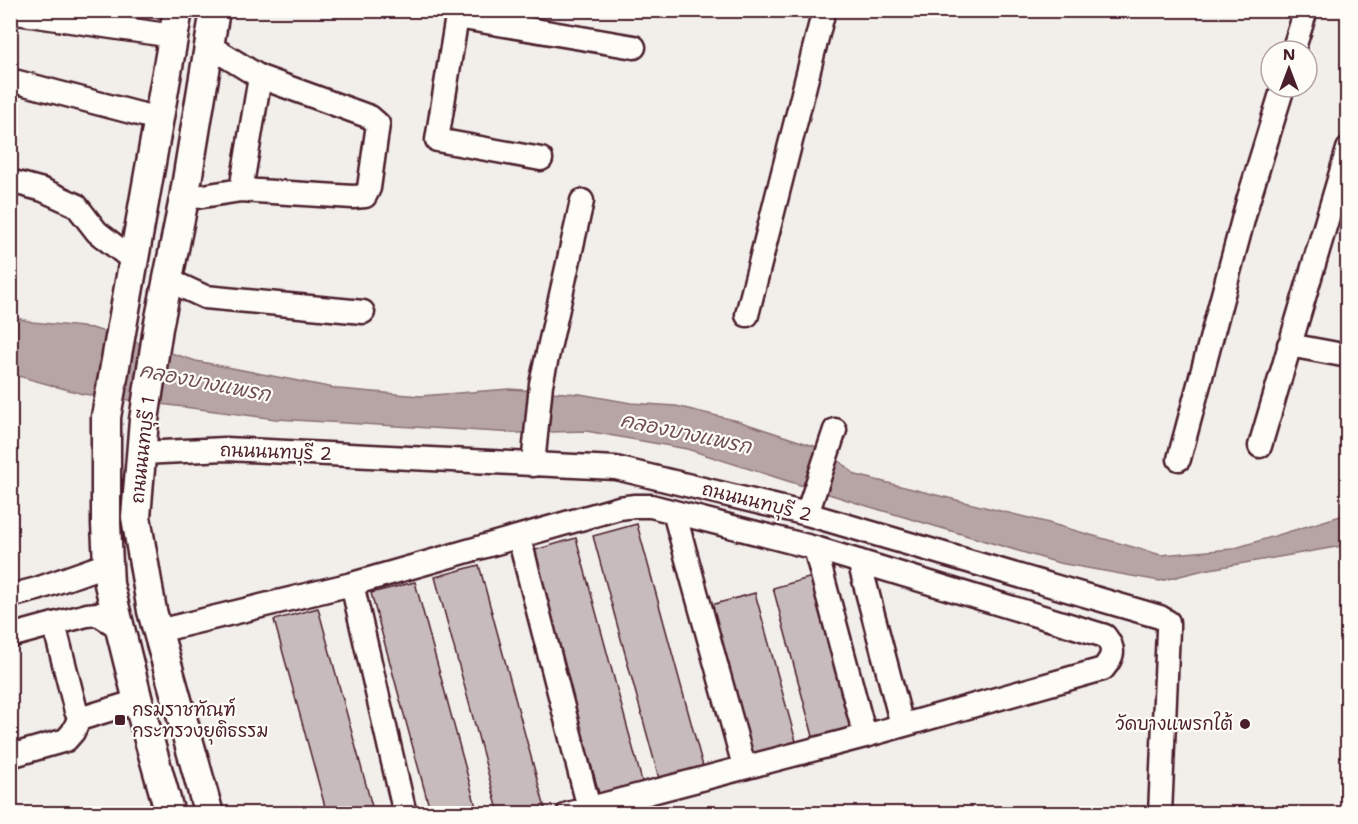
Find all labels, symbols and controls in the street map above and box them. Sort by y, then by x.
north arrow [1259,39,1319,99]
text: N [1283,44,1295,65]
water label: คลองบางแพรก [137,357,274,408]
street label: ถนนนนทบุรี 1 [125,395,163,505]
water label: คลองบางแพรก [618,406,755,460]
street label: ถนนนนทบุรี 2 [219,438,332,468]
street label: ถนนนนทบุรี 2 [699,477,814,529]
place label: กรมราชทัณฑ์ กระทรวงยุติธรรม [132,697,268,745]
place label: วัดบางแพรกใต้ [1116,711,1233,736]
marker: กรมราชทัณฑ์ กระทรวงยุติธรรม [113,713,127,727]
marker: วัดบางแพรกใต้ [1238,717,1252,731]

